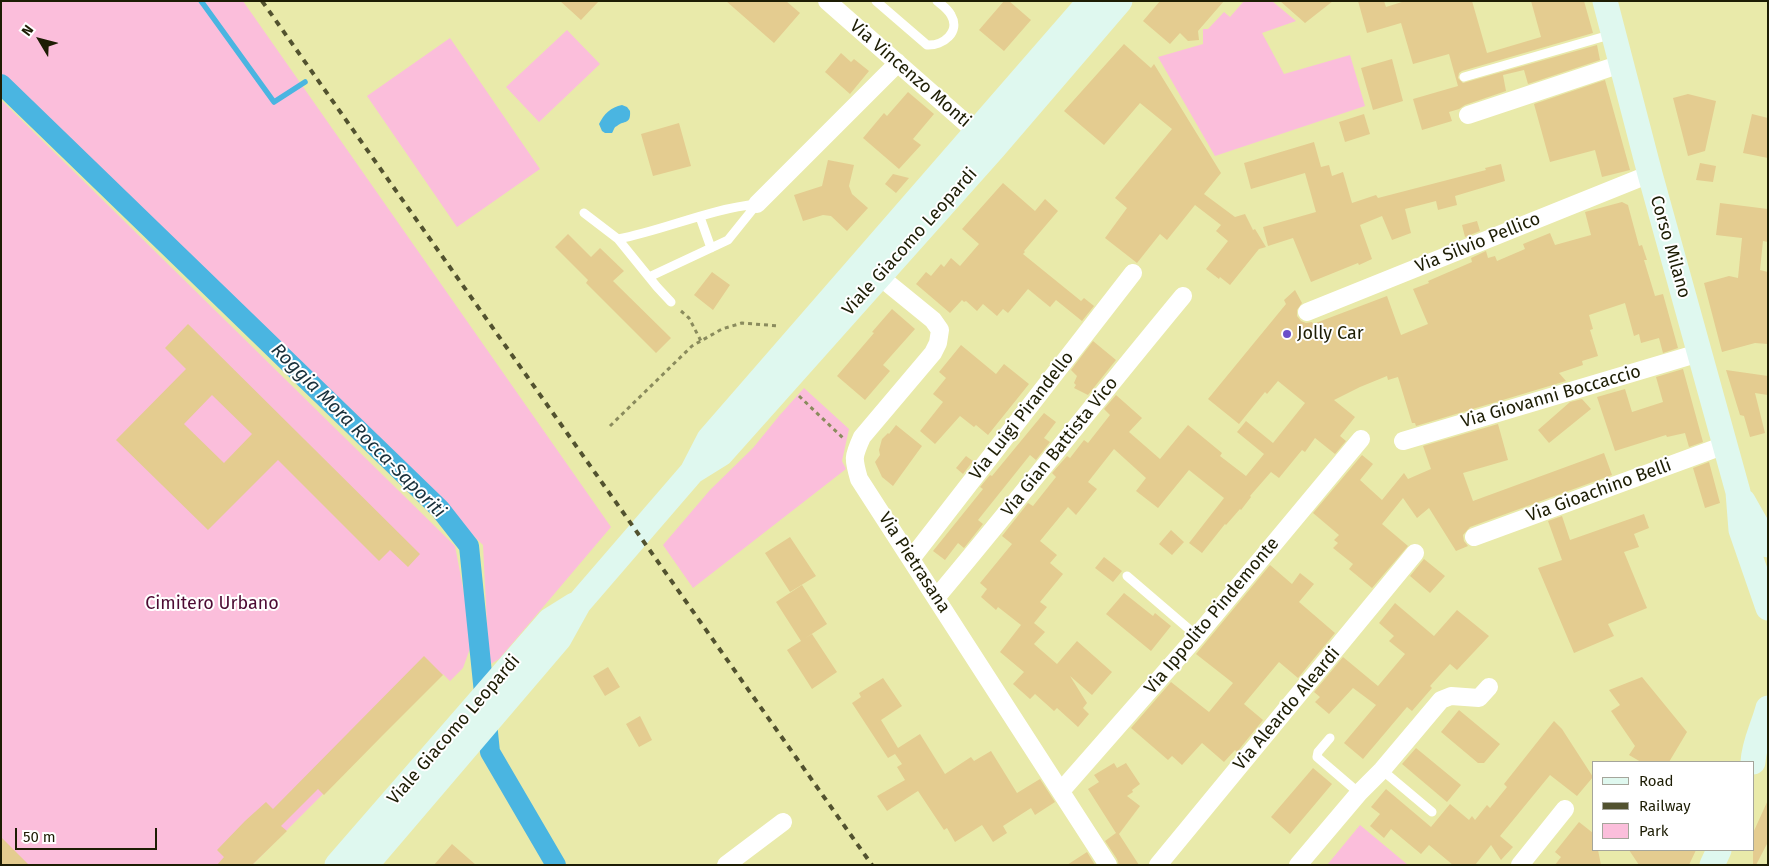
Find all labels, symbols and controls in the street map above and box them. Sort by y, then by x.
north arrow [15,15,65,65]
street label: Via Vincenzo Monti [845,15,975,133]
text: N [18,22,37,40]
street label: Viale Giacomo Leopardi [838,164,982,320]
street label: Corso Milano [1645,193,1695,301]
street label: Via Silvio Pellico [1412,208,1544,278]
place label: Jolly Car [1297,323,1364,345]
marker: Jolly Car [1281,328,1293,340]
water label: Roggia Mora Rocca-Saporiti [266,339,450,523]
street label: Via Luigi Pirandello [965,348,1079,484]
street label: Via Giovanni Boccaccio [1459,361,1643,433]
street label: Via Gian Battista Vico [997,373,1123,521]
street label: Via Gioachino Belli [1524,455,1674,527]
street label: Via Pietrasana [873,509,955,617]
street label: Via Ippolito Pindemonte [1140,533,1284,699]
park label: Cimitero Urbano [145,593,279,615]
street label: Via Aleardo Aleardi [1229,643,1345,775]
street label: Viale Giacomo Leopardi [383,651,525,809]
legend [1592,761,1754,851]
text: Road [1639,772,1674,790]
text: Railway [1639,797,1691,815]
scale bar [18,818,160,850]
text: Park [1639,822,1669,840]
text: 50 m [23,828,56,846]

